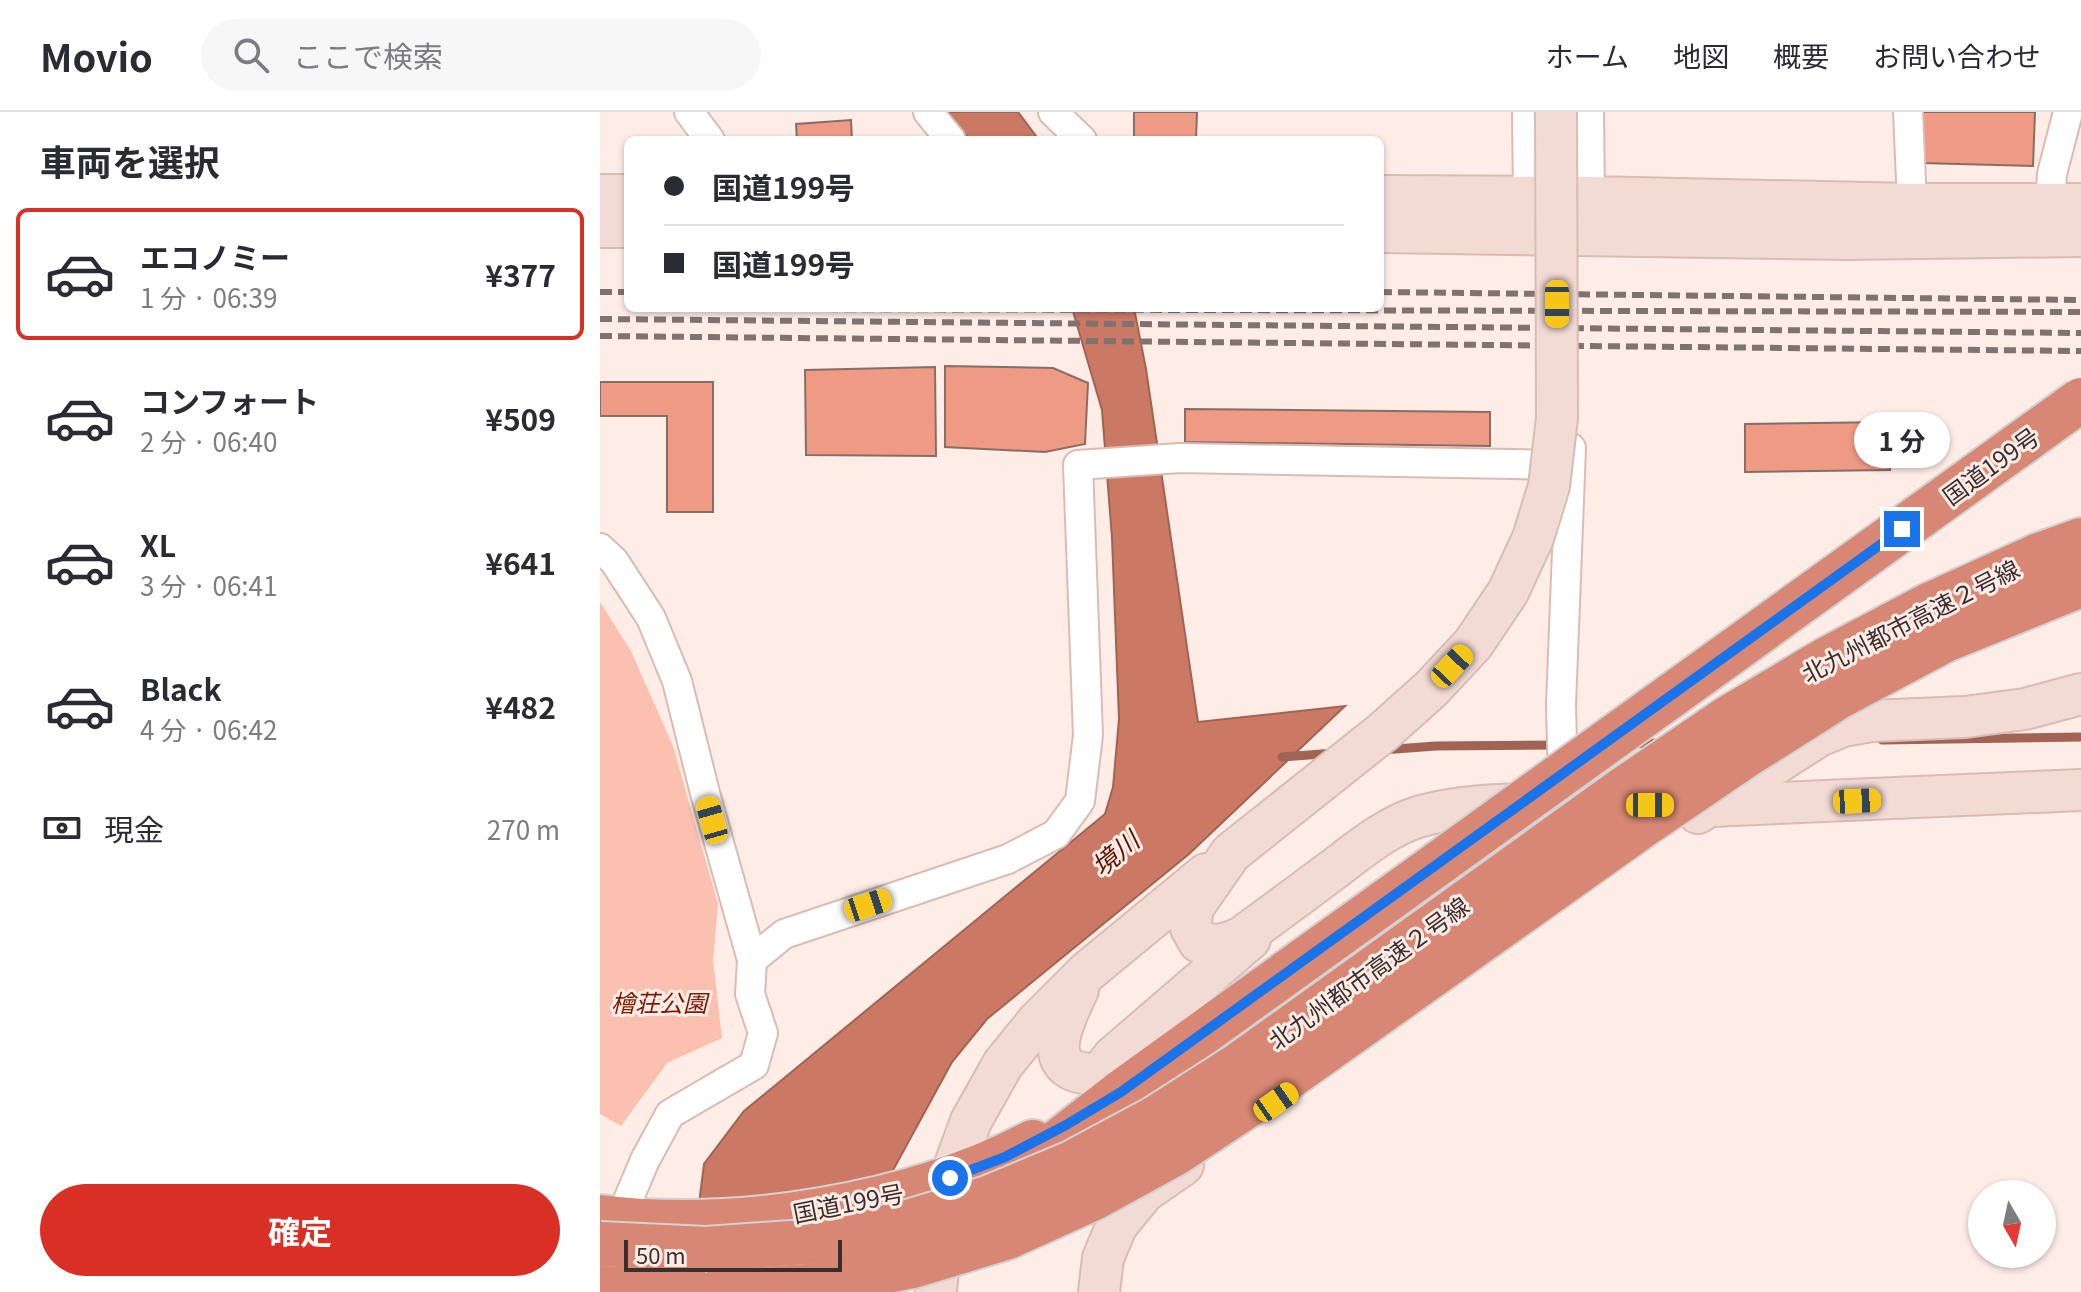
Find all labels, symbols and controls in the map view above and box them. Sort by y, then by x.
search box [201,19,761,91]
text: Movio [40,28,153,83]
icon: search [229,33,273,77]
text: ここで検索 [293,33,443,77]
text: ホーム [1546,35,1629,75]
text: 地図 [1673,35,1729,75]
text: 概要 [1773,35,1829,75]
text: お問い合わせ [1873,35,2041,75]
text: 車両を選択 [40,134,220,186]
text: 国道199号 [712,164,855,208]
text: エコノミー [140,234,290,278]
icon: car [44,238,116,310]
text: 国道199号 [712,241,855,285]
text: ¥377 [485,252,556,296]
text: 1 分 · 06:39 [140,278,277,315]
car [1545,280,1569,328]
text: コンフォート [140,378,319,422]
icon: car [44,382,116,454]
text: ¥509 [485,396,556,440]
callout: 1 分 [1854,413,1950,469]
street label: 国道199号 [1934,418,2046,512]
text: 1 分 [1878,421,1926,458]
text: 2 分 · 06:40 [140,422,277,459]
route end [1884,511,1920,547]
text: XL [140,522,176,566]
icon: car [44,526,116,598]
text: ¥641 [485,540,556,584]
street label: 北九州都市高速２号線 [1795,550,2025,690]
text: 3 分 · 06:41 [140,566,277,603]
car [1427,640,1477,692]
text: Black [140,666,222,710]
icon: car [44,670,116,742]
text: ¥482 [485,684,556,728]
text: 4 分 · 06:42 [140,710,277,747]
car [1832,788,1882,814]
car [1626,793,1674,817]
car [694,794,730,846]
icon: cash [40,806,84,850]
text: 現金 [104,806,164,850]
text: 270 m [487,810,560,847]
water label: 境川 [1082,819,1148,883]
car [841,886,895,924]
street label: 北九州都市高速２号線 [1261,887,1475,1057]
park label: 檜荘公園 [611,984,710,1019]
car [1249,1078,1303,1126]
route start [932,1160,968,1196]
street label: 国道199号 [790,1174,906,1230]
north arrow [1968,1180,2056,1268]
map controls [1968,1180,2056,1268]
button: 確定 [40,1184,560,1276]
scale bar [624,1236,842,1272]
text: 50 m [636,1238,686,1270]

